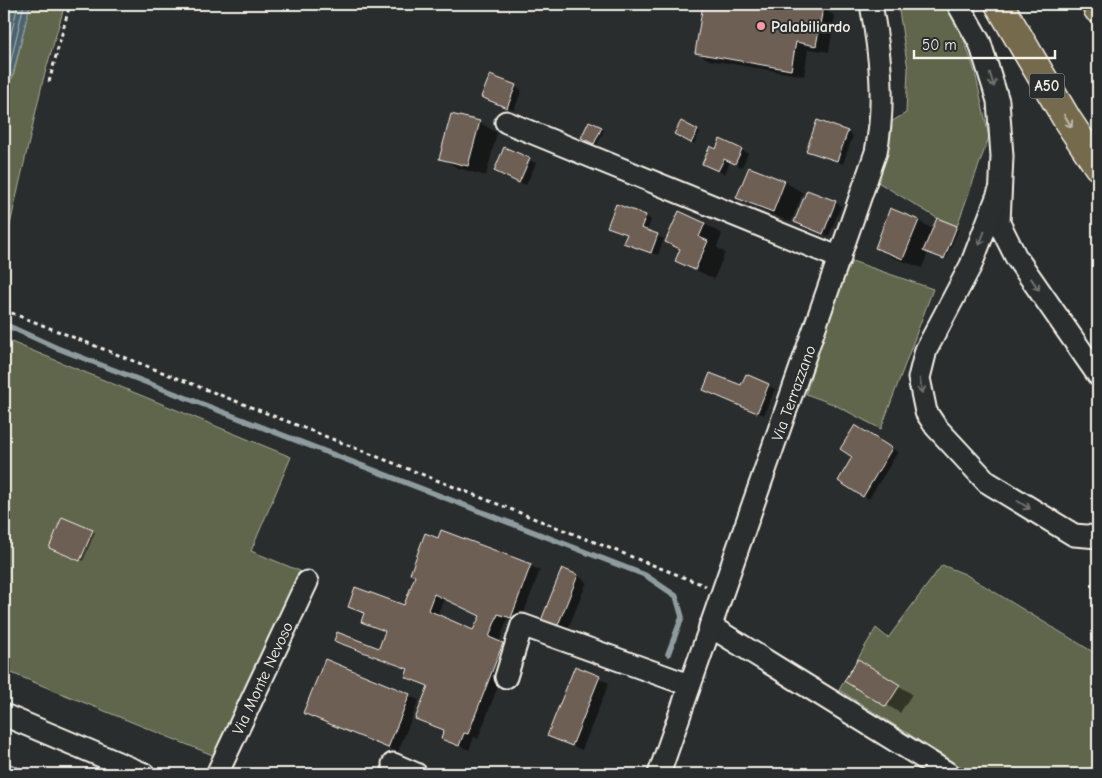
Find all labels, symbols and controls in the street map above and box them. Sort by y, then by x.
place label: Palabiliardo [771,18,851,36]
marker: Palabiliardo [755,20,767,32]
scale bar [914,28,1056,60]
text: 50 m [922,36,957,54]
one-way arrow [988,72,998,88]
road number: A50 [1030,74,1064,98]
one-way arrow [1064,113,1074,127]
one-way arrow [977,230,986,245]
one-way arrow [1030,277,1040,291]
street label: Via Terrazzano [768,343,820,444]
one-way arrow [916,378,926,394]
one-way arrow [1016,500,1030,510]
street label: Via Monte Nevoso [229,619,297,738]

